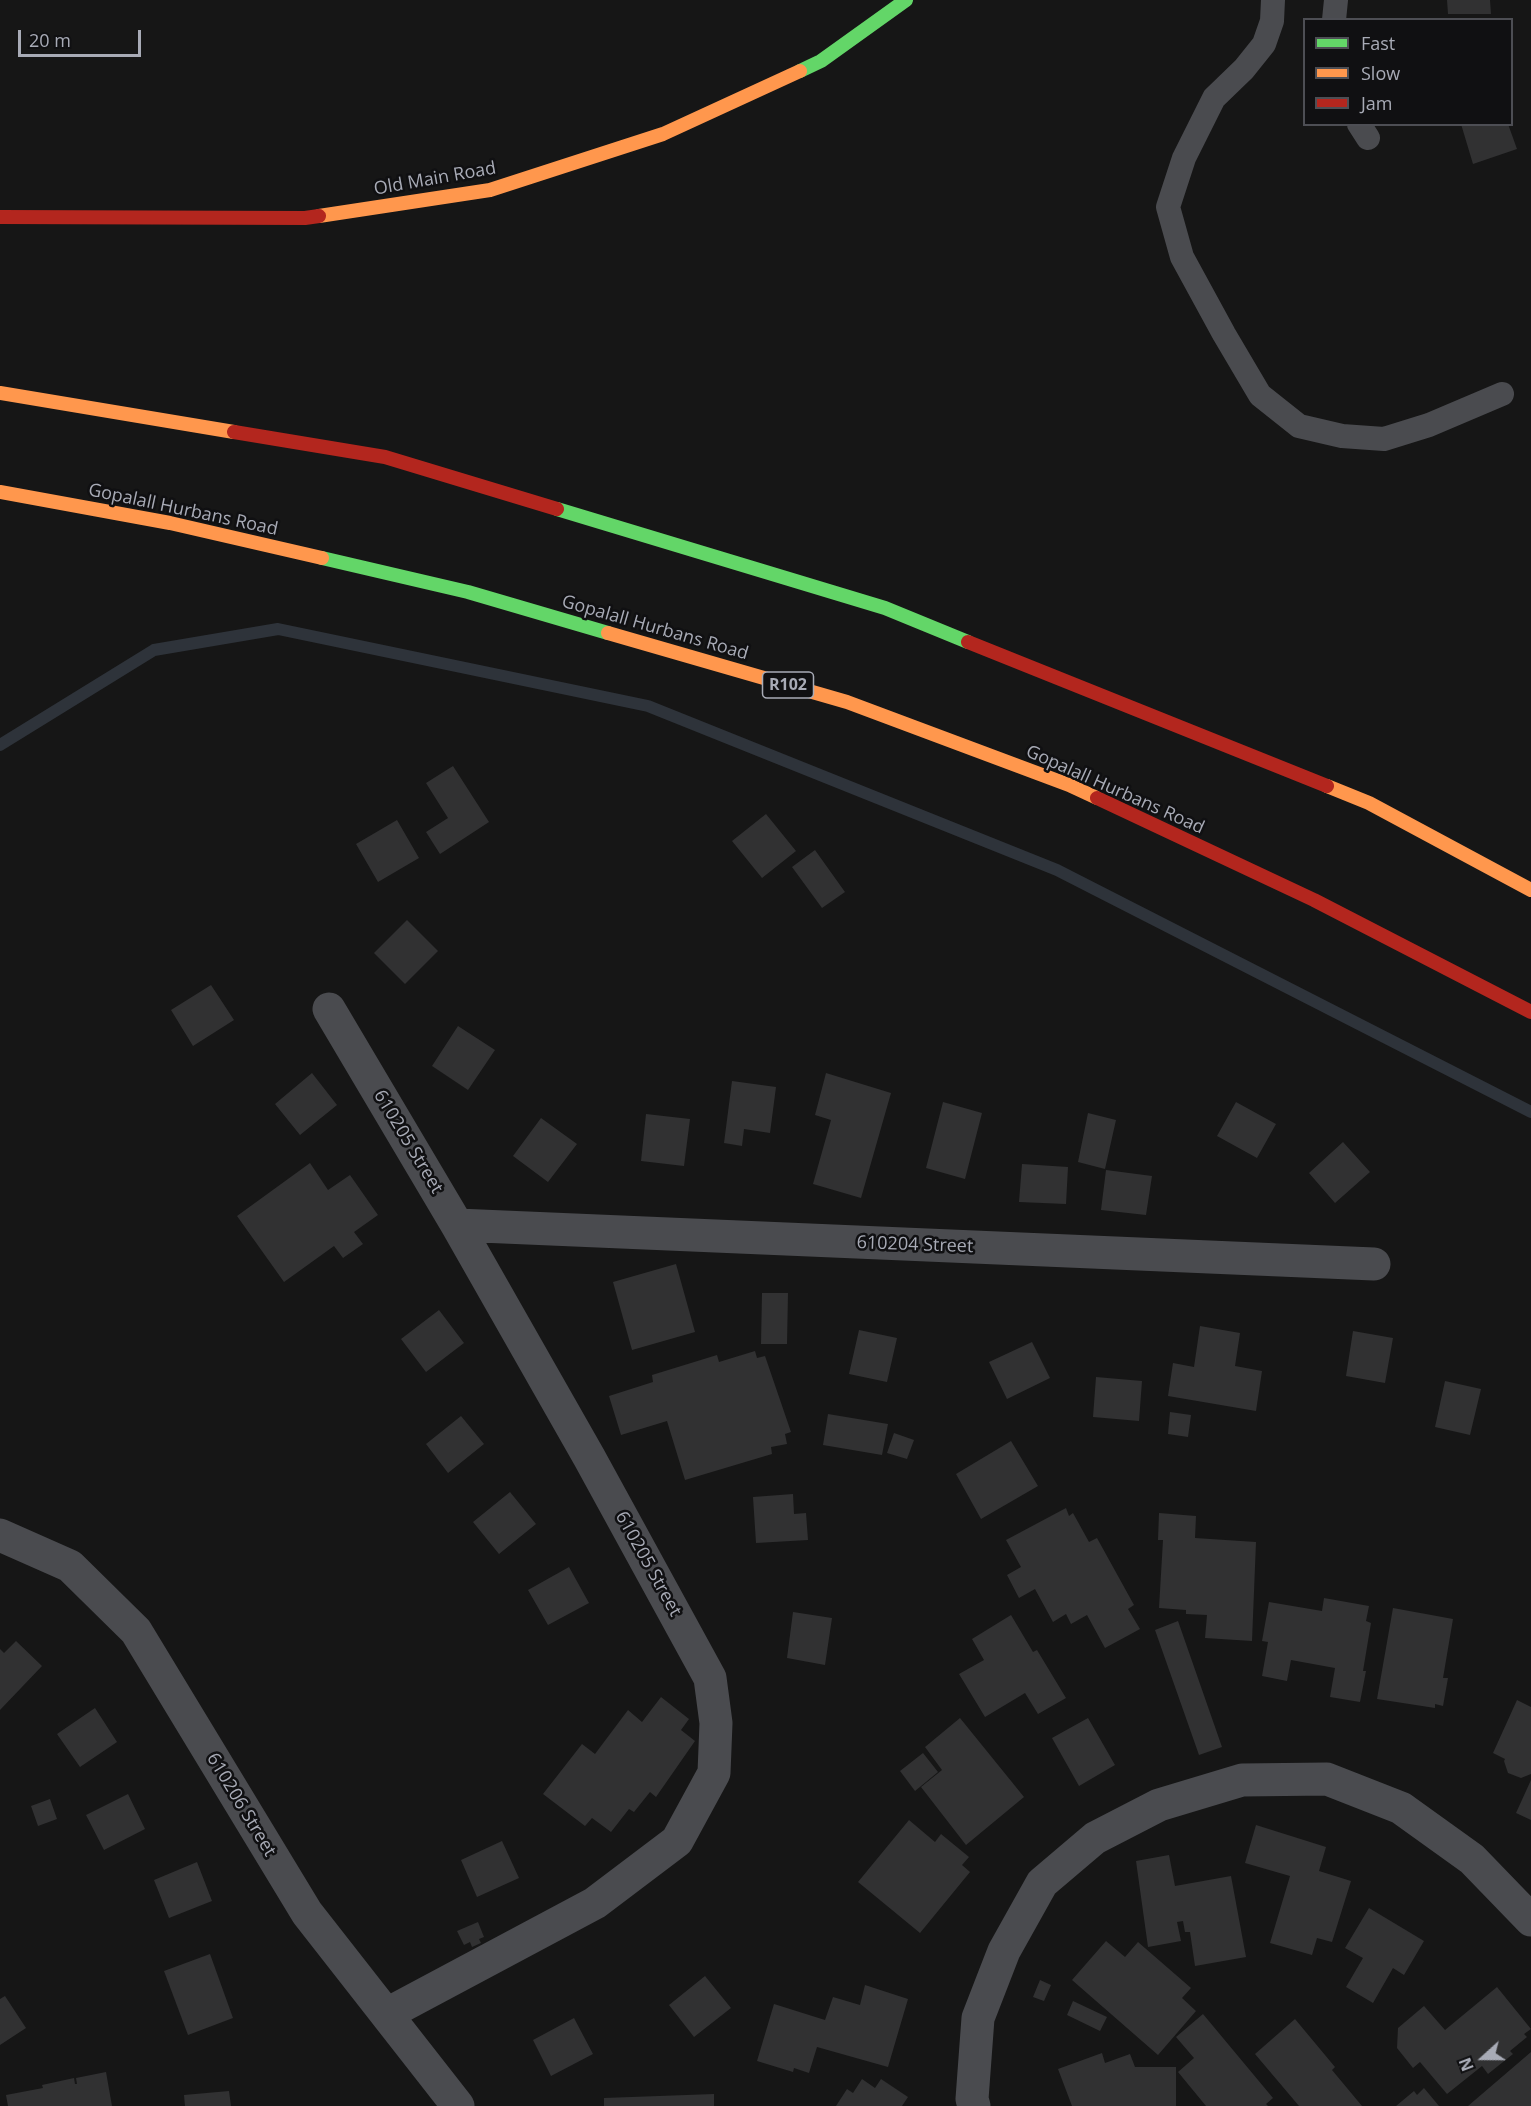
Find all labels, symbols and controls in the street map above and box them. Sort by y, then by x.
scale bar [21,18,144,56]
legend [1303,18,1513,126]
text: 20 m [29,28,71,52]
text: Fast [1361,31,1395,55]
text: Slow [1361,61,1400,85]
text: Jam [1361,91,1393,115]
street label: Old Main Road [372,158,498,200]
street label: Gopalall Hurbans Road [86,479,280,541]
street label: Gopalall Hurbans Road [559,591,751,665]
road number: R102 [762,672,814,698]
street label: Gopalall Hurbans Road [1022,741,1208,839]
street label: 610205 Street [369,1086,447,1198]
street label: 610204 Street [856,1232,974,1258]
street label: 610205 Street [610,1508,686,1620]
street label: 610206 Street [202,1749,280,1861]
north arrow [1453,2028,1513,2088]
text: N [1454,2054,1479,2074]

